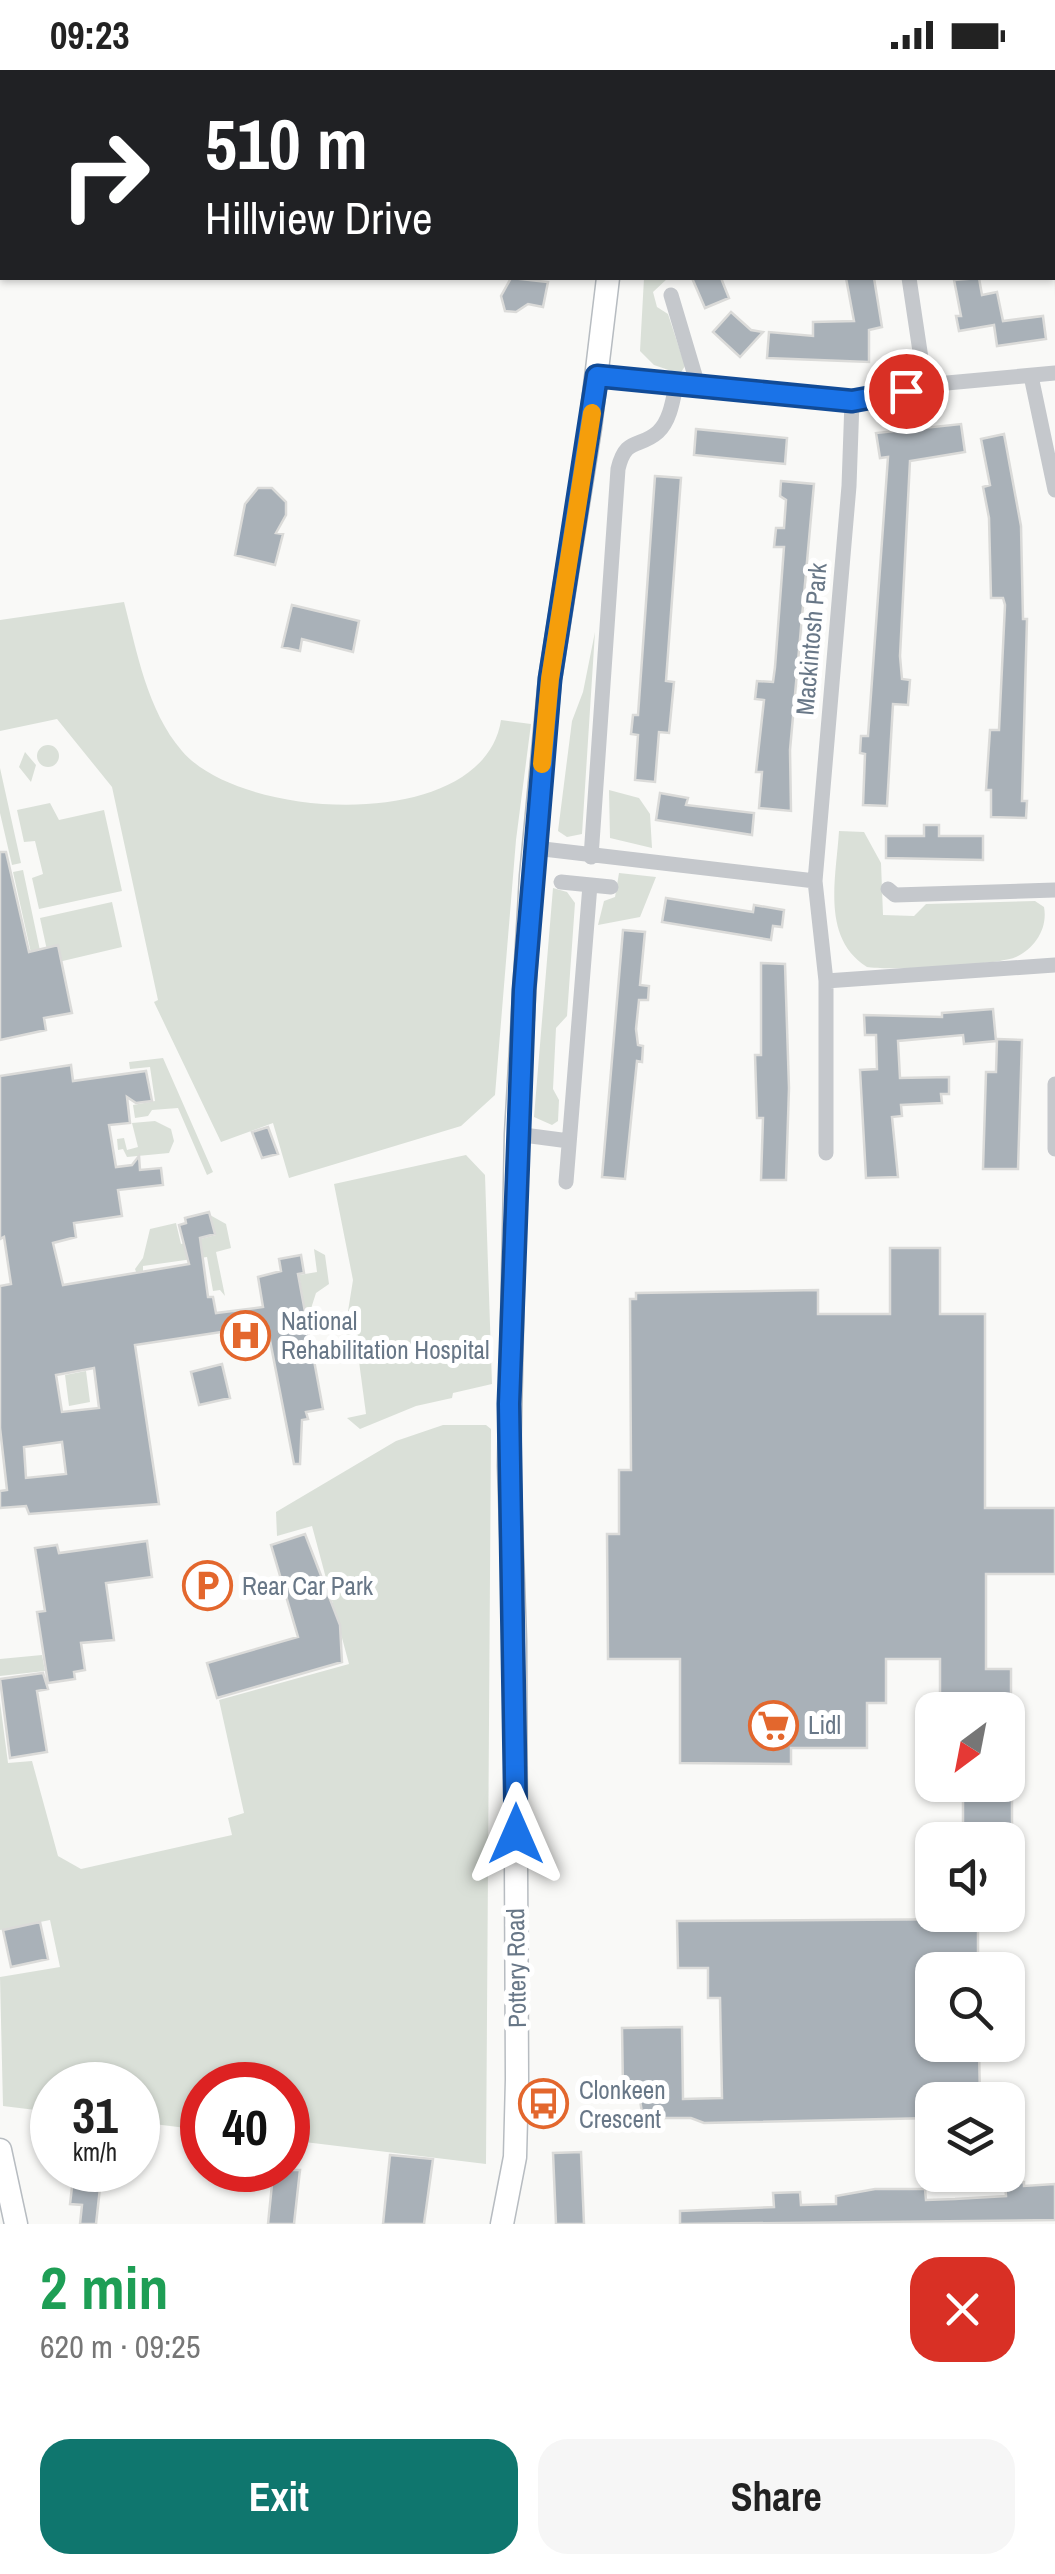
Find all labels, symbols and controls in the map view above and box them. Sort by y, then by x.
text: 09:23 [50,10,130,61]
text: 510 m [205,97,368,191]
icon: right [40,110,170,240]
text: Hillview Drive [205,187,433,248]
pin [864,349,949,434]
icon: arrive [879,364,934,419]
street label: Mackintosh Park [787,561,835,717]
place label: National Rehabilitation Hospital [281,1304,490,1367]
hospital icon: National Rehabilitation Hospital [220,1309,272,1361]
parking icon: Rear Car Park [181,1560,233,1612]
place label: Rear Car Park [242,1569,374,1603]
north arrow [915,1692,1025,1802]
map controls [915,1692,1025,2192]
supermarket icon: Lidl [747,1699,799,1751]
place label: Lidl [808,1708,841,1742]
position arrow [464,1782,568,1886]
button: sound [915,1822,1025,1932]
street label: Pottery Road [498,1908,534,2028]
button: search [915,1952,1025,2062]
speed limit sign: 40 [180,2062,310,2192]
place label: Clonkeen Crescent [579,2073,666,2136]
bus stop icon: Clonkeen Crescent [518,2078,570,2130]
text: 31 [72,2081,118,2149]
button: layers [915,2082,1025,2192]
text: km/h [73,2135,117,2169]
text: 2 min [40,2247,169,2328]
button: close [910,2257,1015,2362]
text: 620 m · 09:25 [40,2325,200,2368]
button: Exit [40,2439,518,2554]
button: Share [538,2439,1015,2554]

